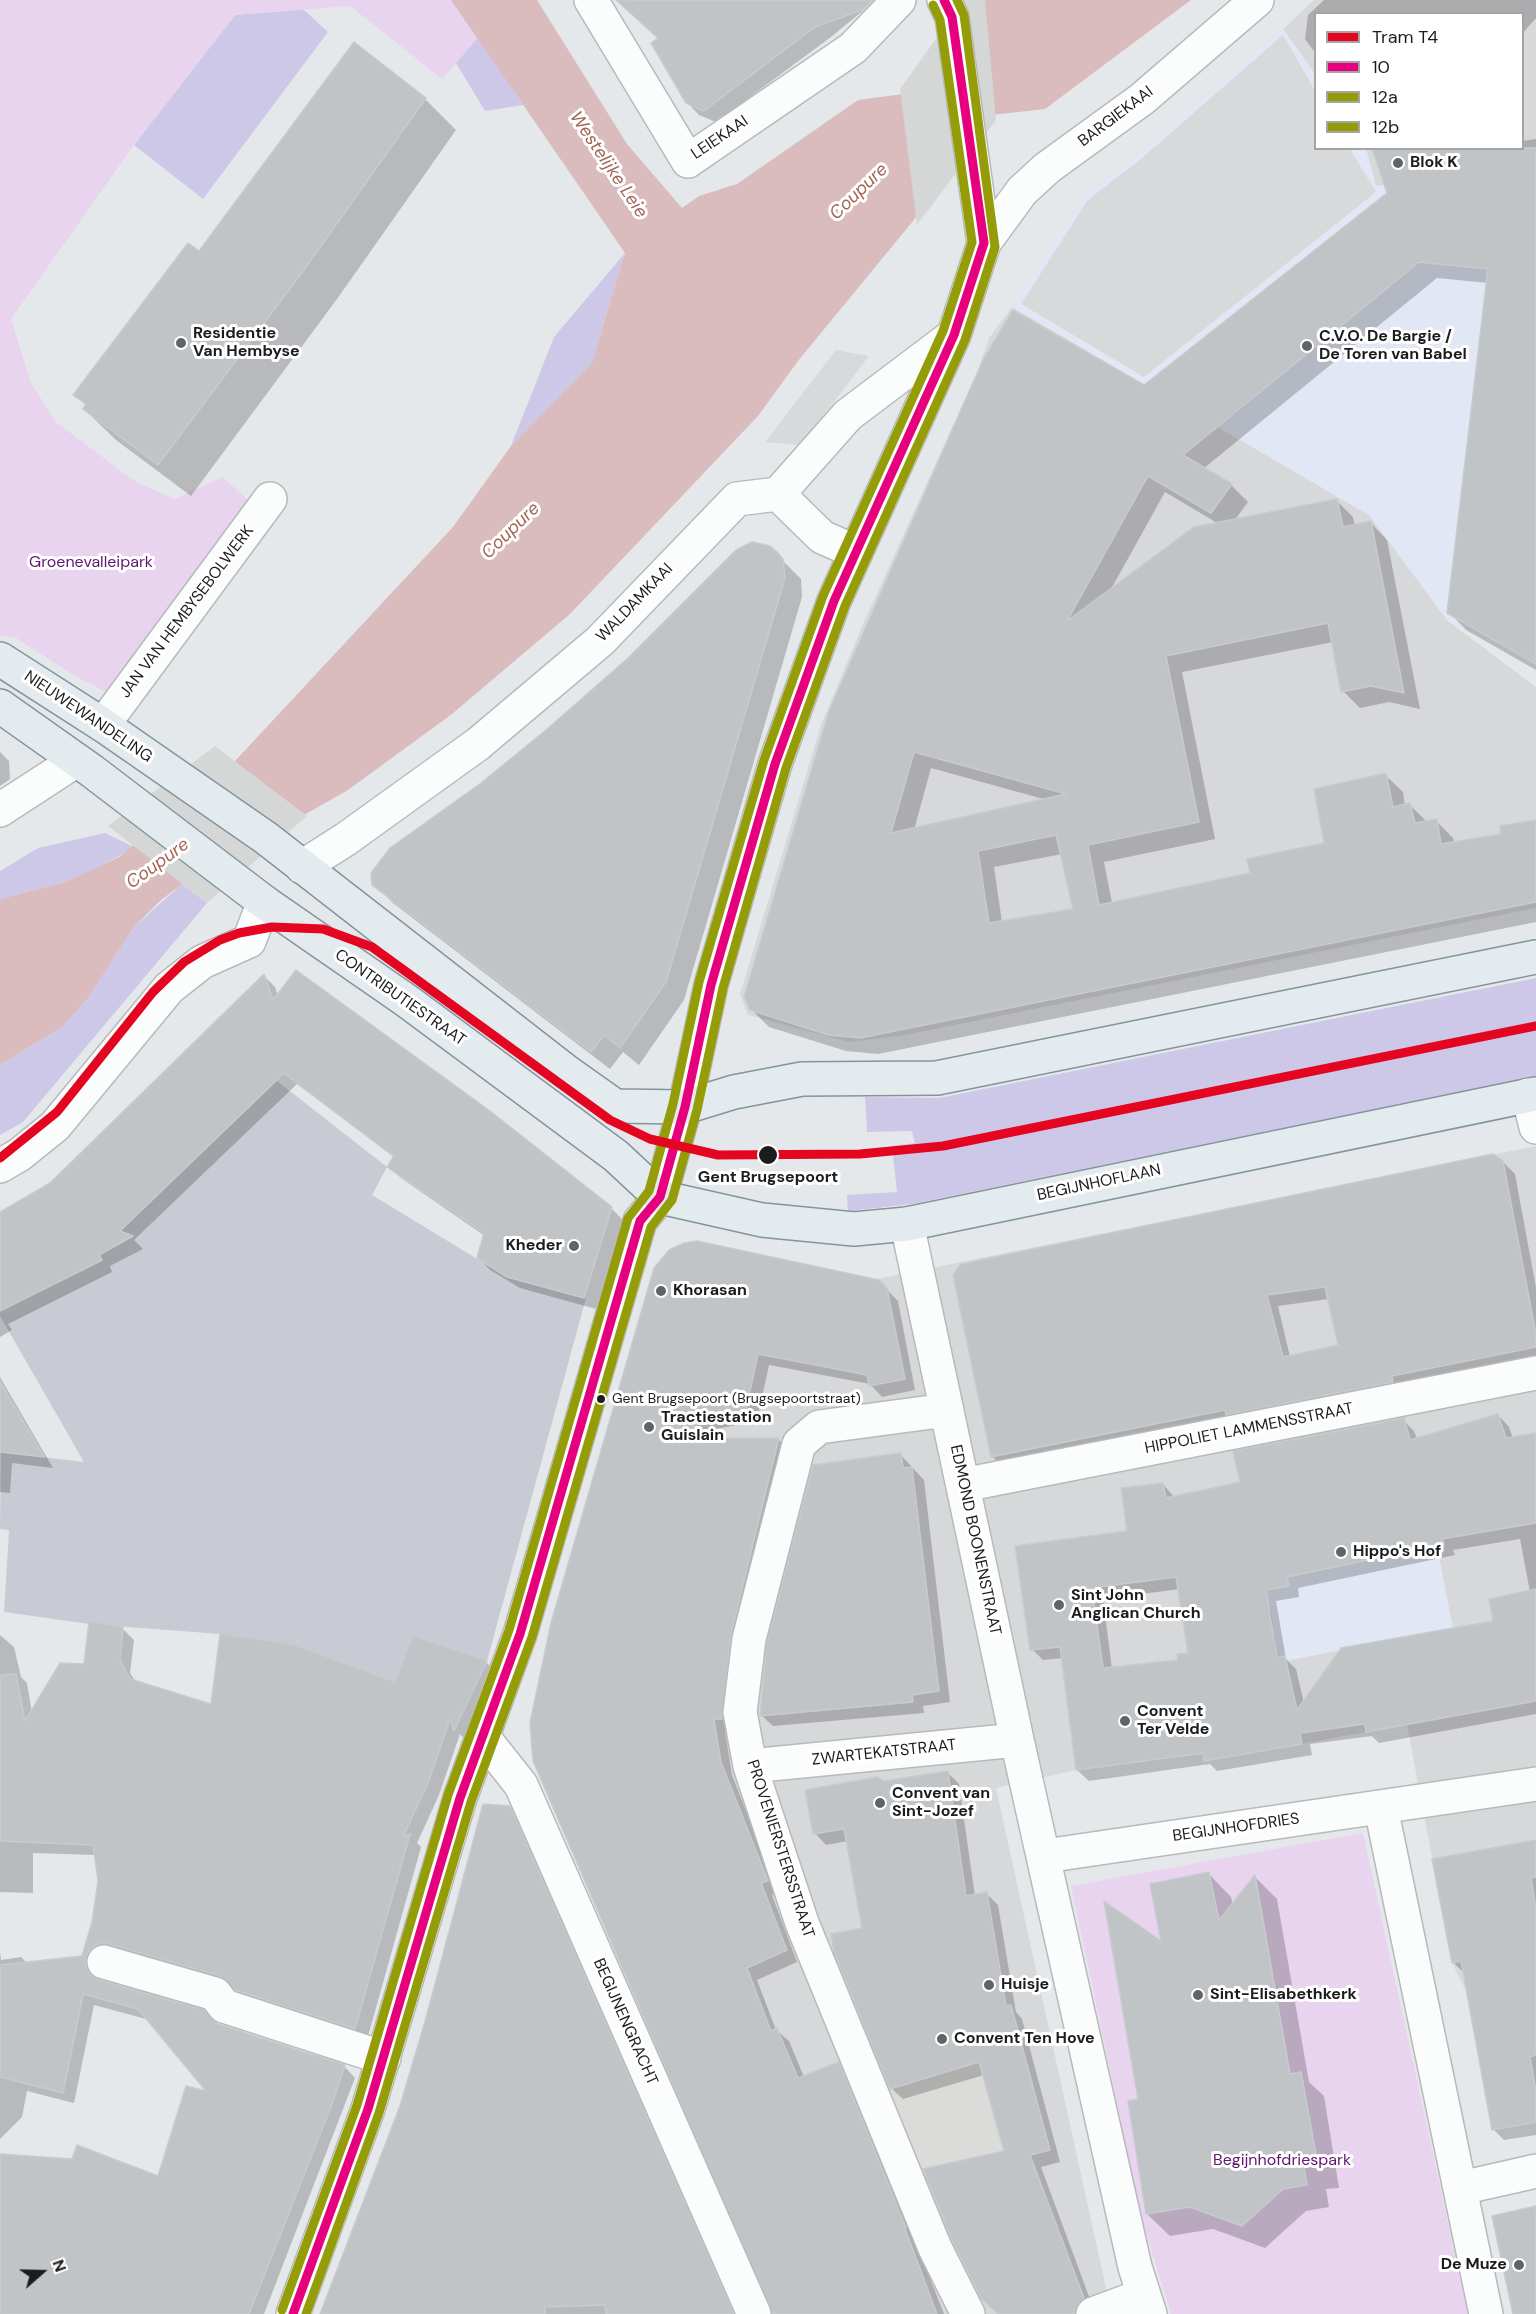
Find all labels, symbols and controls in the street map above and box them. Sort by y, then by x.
legend [1314,12,1524,150]
text: Tram T4 [1372,25,1438,49]
text: 10 [1372,55,1390,79]
street label: BARGIEKAAI [1075,83,1157,151]
text: 12a [1372,85,1398,109]
water label: Westelijke Leie [564,108,652,222]
street label: LEIEKAAI [688,112,752,164]
text: 12b [1372,115,1399,139]
place label: Blok K [1410,153,1458,173]
marker: Blok K [1391,156,1405,170]
water label: Coupure [826,159,892,225]
place label: Residentie Van Hembyse [193,324,300,362]
place label: C.V.O. De Bargie / De Toren van Babel [1319,327,1467,365]
marker: Residentie Van Hembyse [174,336,188,350]
marker: C.V.O. De Bargie / De Toren van Babel [1300,339,1314,353]
water label: Coupure [478,498,544,564]
street label: JAN VAN HEMBYSEBOLWERK [116,522,258,702]
park label: Groenevalleipark [29,553,153,573]
street label: WALDAMKAAI [593,560,677,646]
street label: NIEUWEWANDELING [20,667,156,767]
water label: Coupure [122,834,194,894]
street label: CONTRIBUTIESTRAAT [331,946,469,1050]
marker: Gent Brugsepoort [757,1144,779,1166]
street label: BEGIJNHOFLAAN [1035,1160,1163,1206]
place label: Gent Brugsepoort [698,1168,838,1188]
place label: Kheder [505,1236,562,1256]
marker: Kheder [567,1239,581,1253]
place label: Khorasan [673,1281,747,1301]
marker: Khorasan [654,1284,668,1298]
place label: Gent Brugsepoort (Brugsepoortstraat) [612,1391,861,1407]
marker: Gent Brugsepoort (Brugsepoortstraat) [595,1393,607,1405]
street label: HIPPOLIET LAMMENSSTRAAT [1143,1399,1355,1459]
place label: Tractiestation Guislain [661,1408,772,1446]
marker: Tractiestation Guislain [642,1420,656,1434]
street label: EDMOND BOONENSTRAAT [945,1443,1005,1637]
place label: Hippo's Hof [1353,1542,1441,1562]
marker: Hippo's Hof [1334,1545,1348,1559]
place label: Sint John Anglican Church [1071,1586,1201,1624]
marker: Sint John Anglican Church [1052,1598,1066,1612]
place label: Convent Ter Velde [1137,1702,1209,1740]
marker: Convent Ter Velde [1118,1714,1132,1728]
street label: ZWARTEKATSTRAAT [811,1736,957,1770]
street label: PROVENIERSTERSSTRAAT [742,1758,818,1940]
place label: Convent van Sint-Jozef [892,1784,990,1822]
marker: Convent van Sint-Jozef [873,1796,887,1810]
street label: BEGIJNHOFDRIES [1171,1810,1301,1846]
street label: BEGIJNENGRACHT [588,1956,662,2088]
place label: Huisje [1001,1975,1049,1995]
marker: Huisje [982,1978,996,1992]
place label: Sint-Elisabethkerk [1210,1985,1357,2005]
marker: Sint-Elisabethkerk [1191,1988,1205,2002]
place label: Convent Ten Hove [954,2029,1095,2049]
marker: Convent Ten Hove [935,2032,949,2046]
park label: Begijnhofdriespark [1213,2151,1351,2171]
north arrow [12,2242,72,2302]
place label: De Muze [1441,2255,1507,2275]
text: N [48,2257,71,2275]
marker: De Muze [1512,2258,1526,2272]

